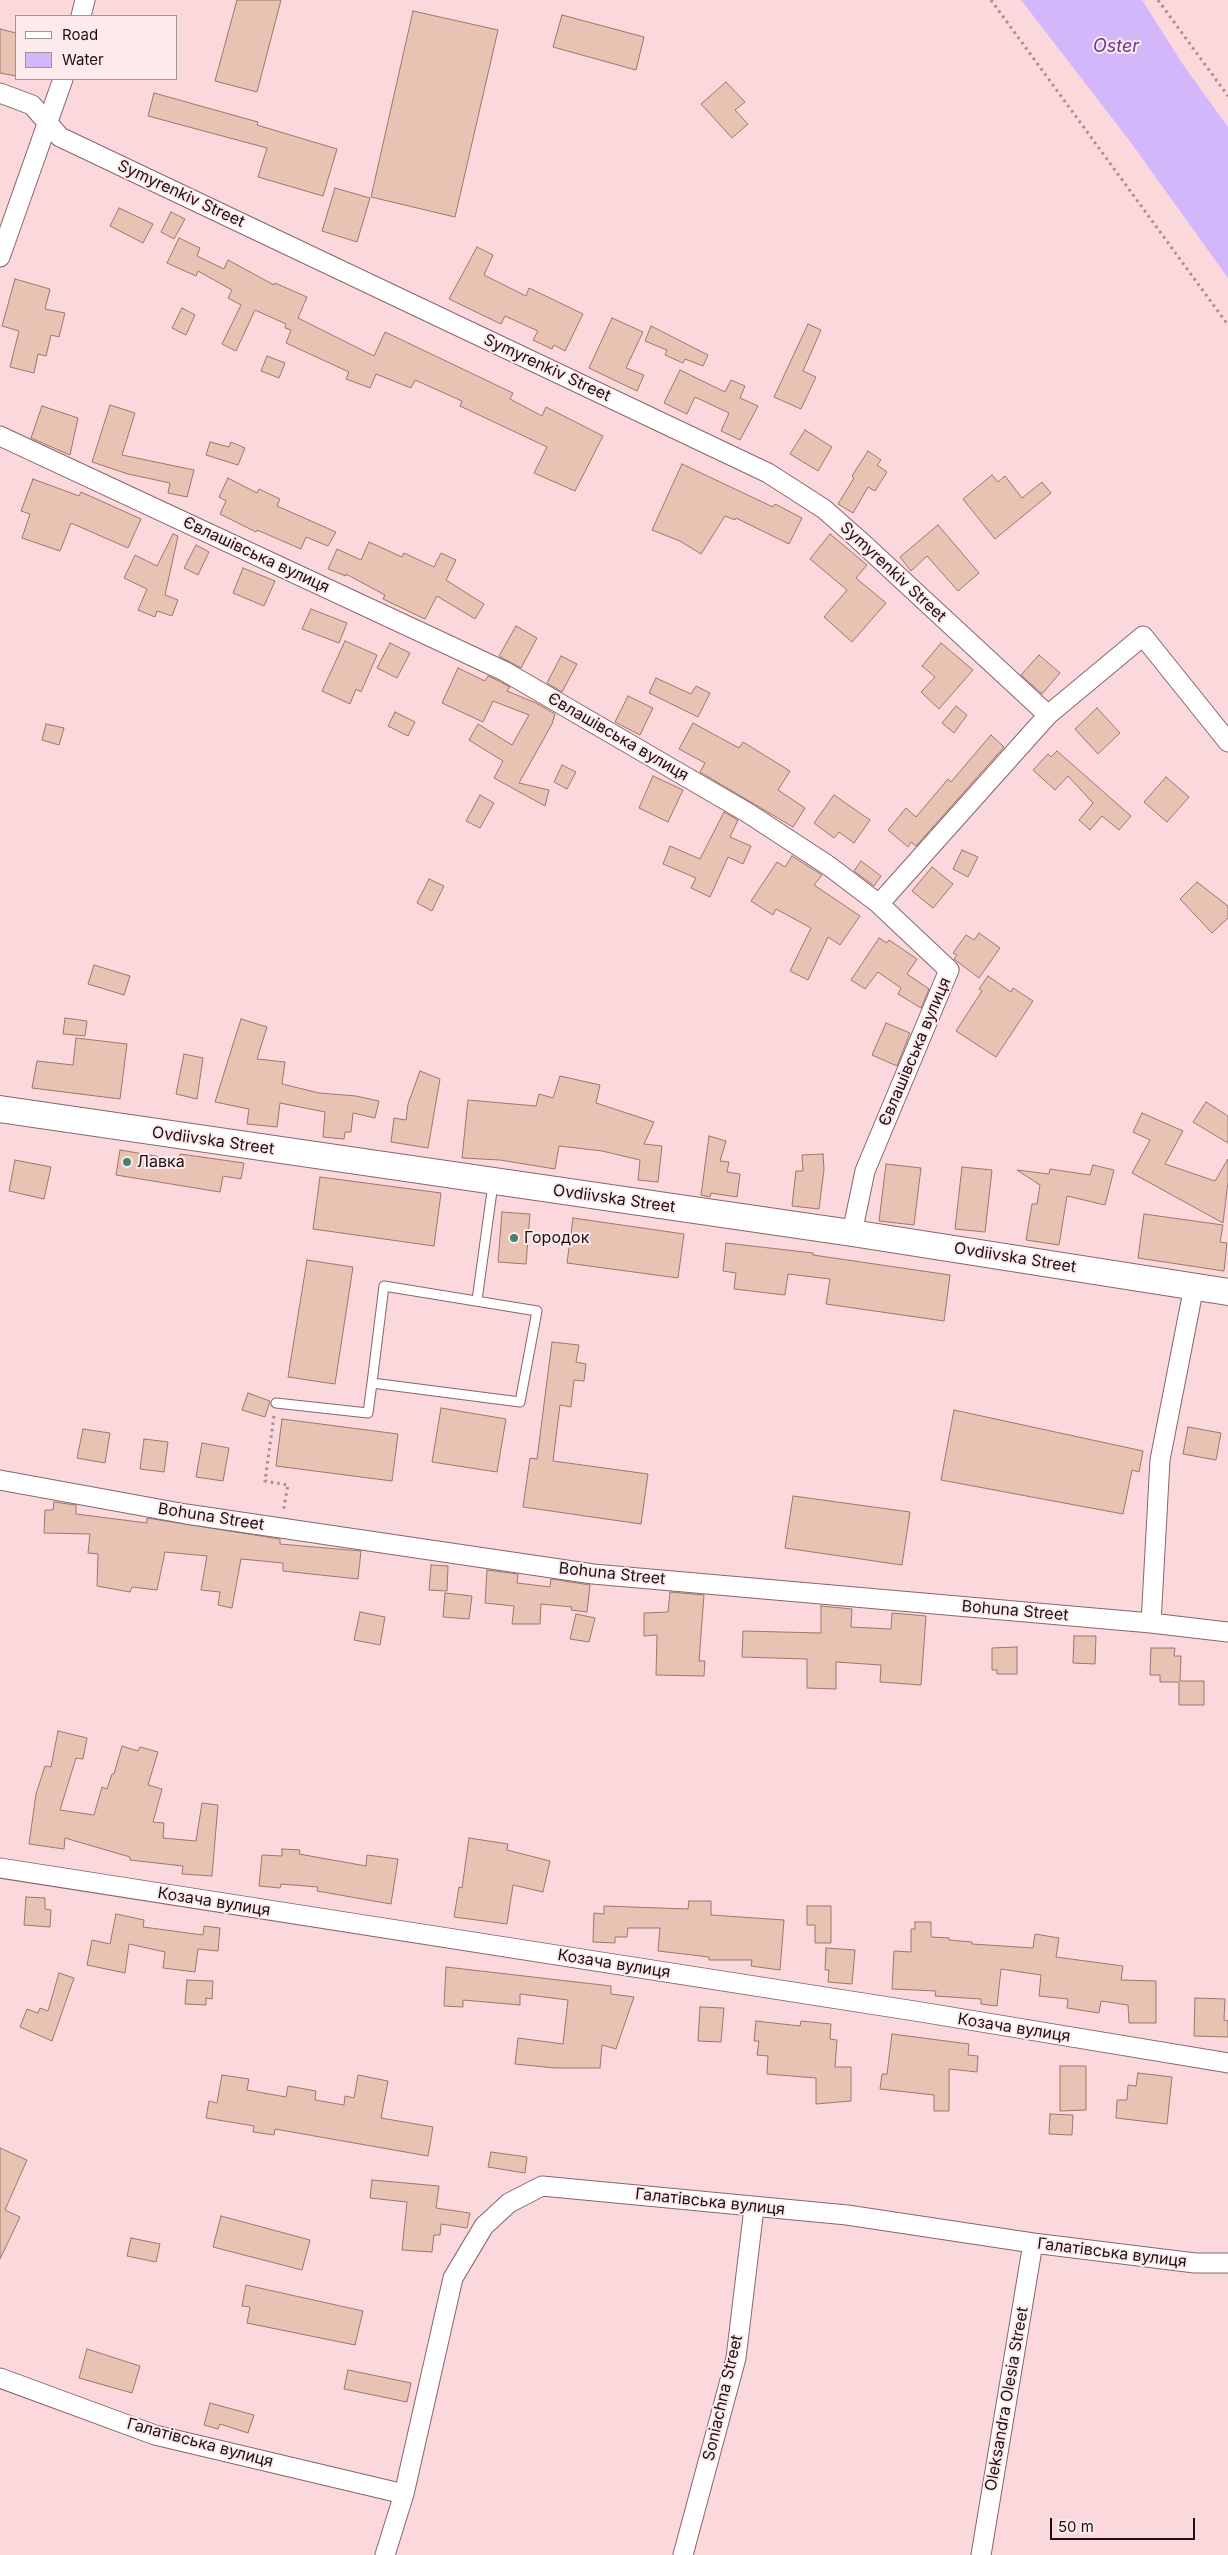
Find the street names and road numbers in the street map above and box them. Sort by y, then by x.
street label: Symyrenkiv Street [114,156,248,232]
street label: Symyrenkiv Street [480,330,614,406]
street label: Євлашівська вулиця [180,513,332,597]
street label: Symyrenkiv Street [836,518,950,626]
street label: Євлашівська вулиця [544,689,692,785]
street label: Євлашівська вулиця [875,975,955,1129]
street label: Ovdiivska Street [151,1123,275,1159]
street label: Ovdiivska Street [552,1181,676,1217]
street label: Ovdiivska Street [953,1239,1077,1277]
street label: Bohuna Street [157,1499,265,1535]
street label: Bohuna Street [558,1559,666,1589]
street label: Bohuna Street [961,1597,1069,1625]
street label: Козача вулиця [156,1884,272,1920]
street label: Козача вулиця [556,1946,672,1982]
street label: Козача вулиця [956,2010,1072,2046]
street label: Галатівська вулиця [634,2185,786,2219]
street label: Галатівська вулиця [1036,2234,1188,2272]
street label: Oleksandra Olesia Street [981,2305,1033,2493]
street label: Soniachna Street [699,2333,747,2463]
street label: Галатівська вулиця [125,2414,275,2472]

